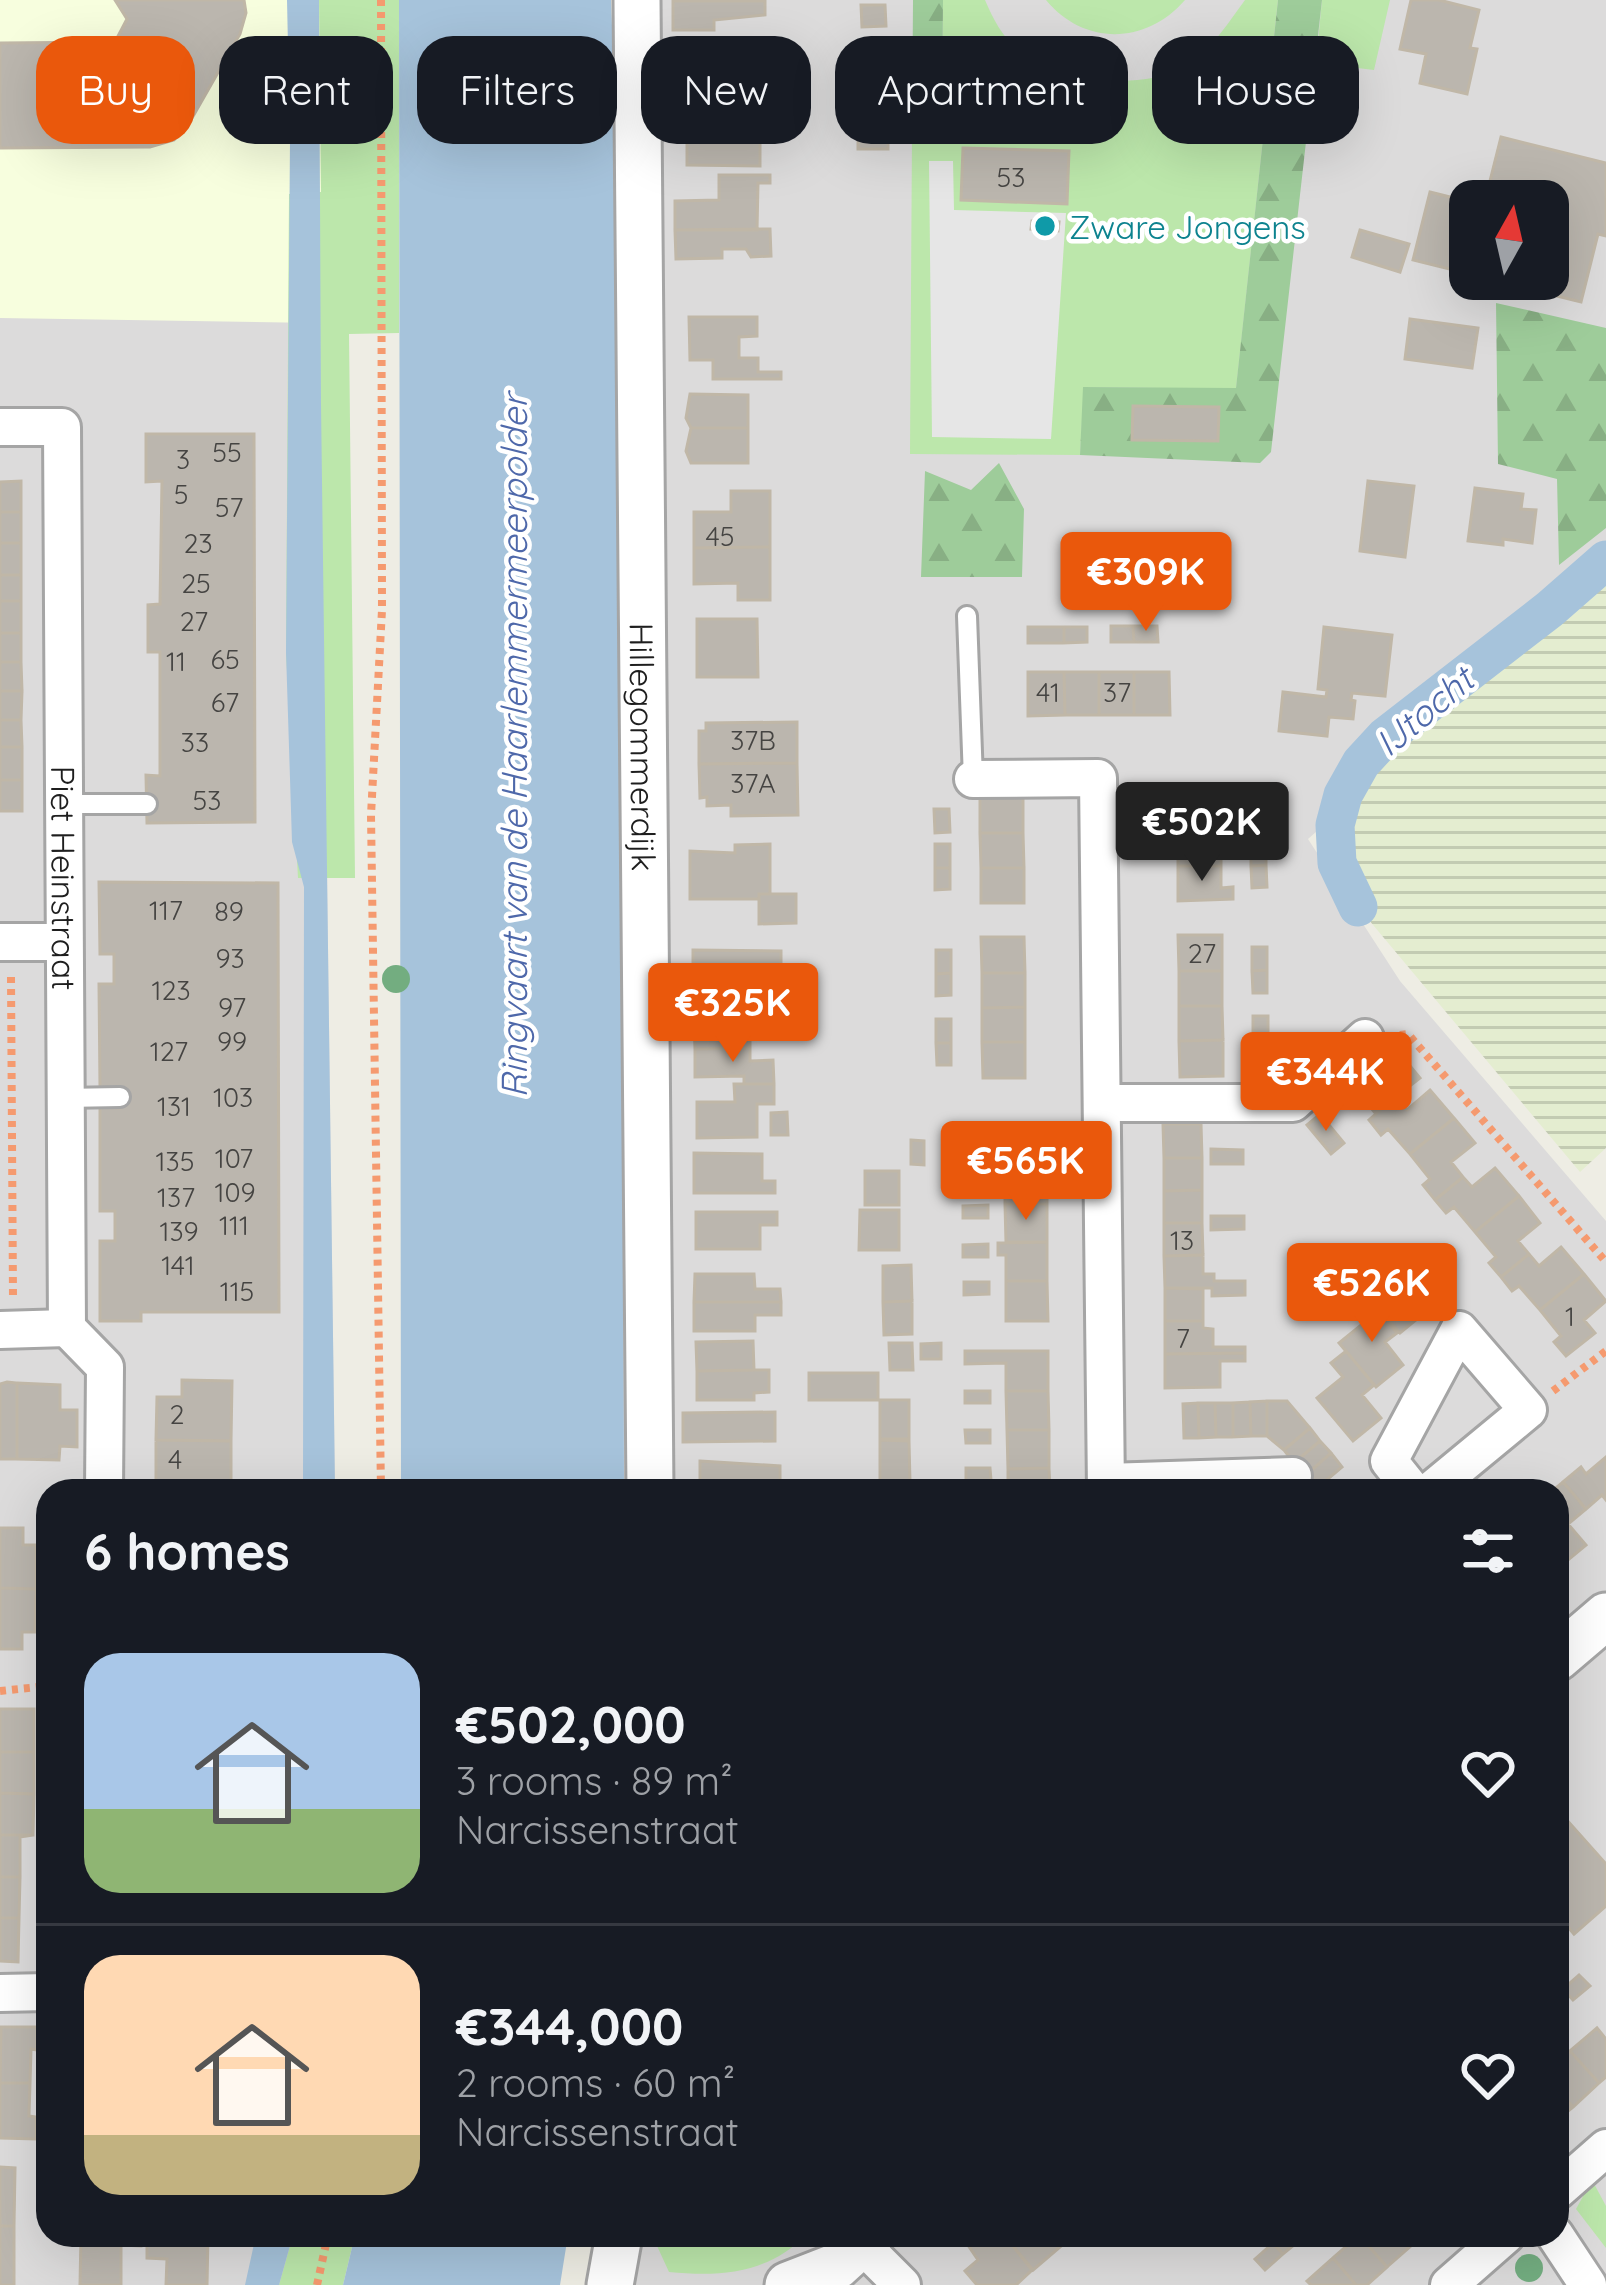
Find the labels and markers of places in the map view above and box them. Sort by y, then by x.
place label: Zware Jongens [1069,206,1306,247]
marker: Zware Jongens [1032,213,1058,239]
pin: €309K [1062,532,1230,634]
pin: €502K [1118,782,1286,884]
pin: €325K [649,963,817,1065]
pin: €344K [1242,1032,1410,1134]
pin: €565K [942,1121,1110,1223]
pin: €526K [1288,1243,1456,1345]

